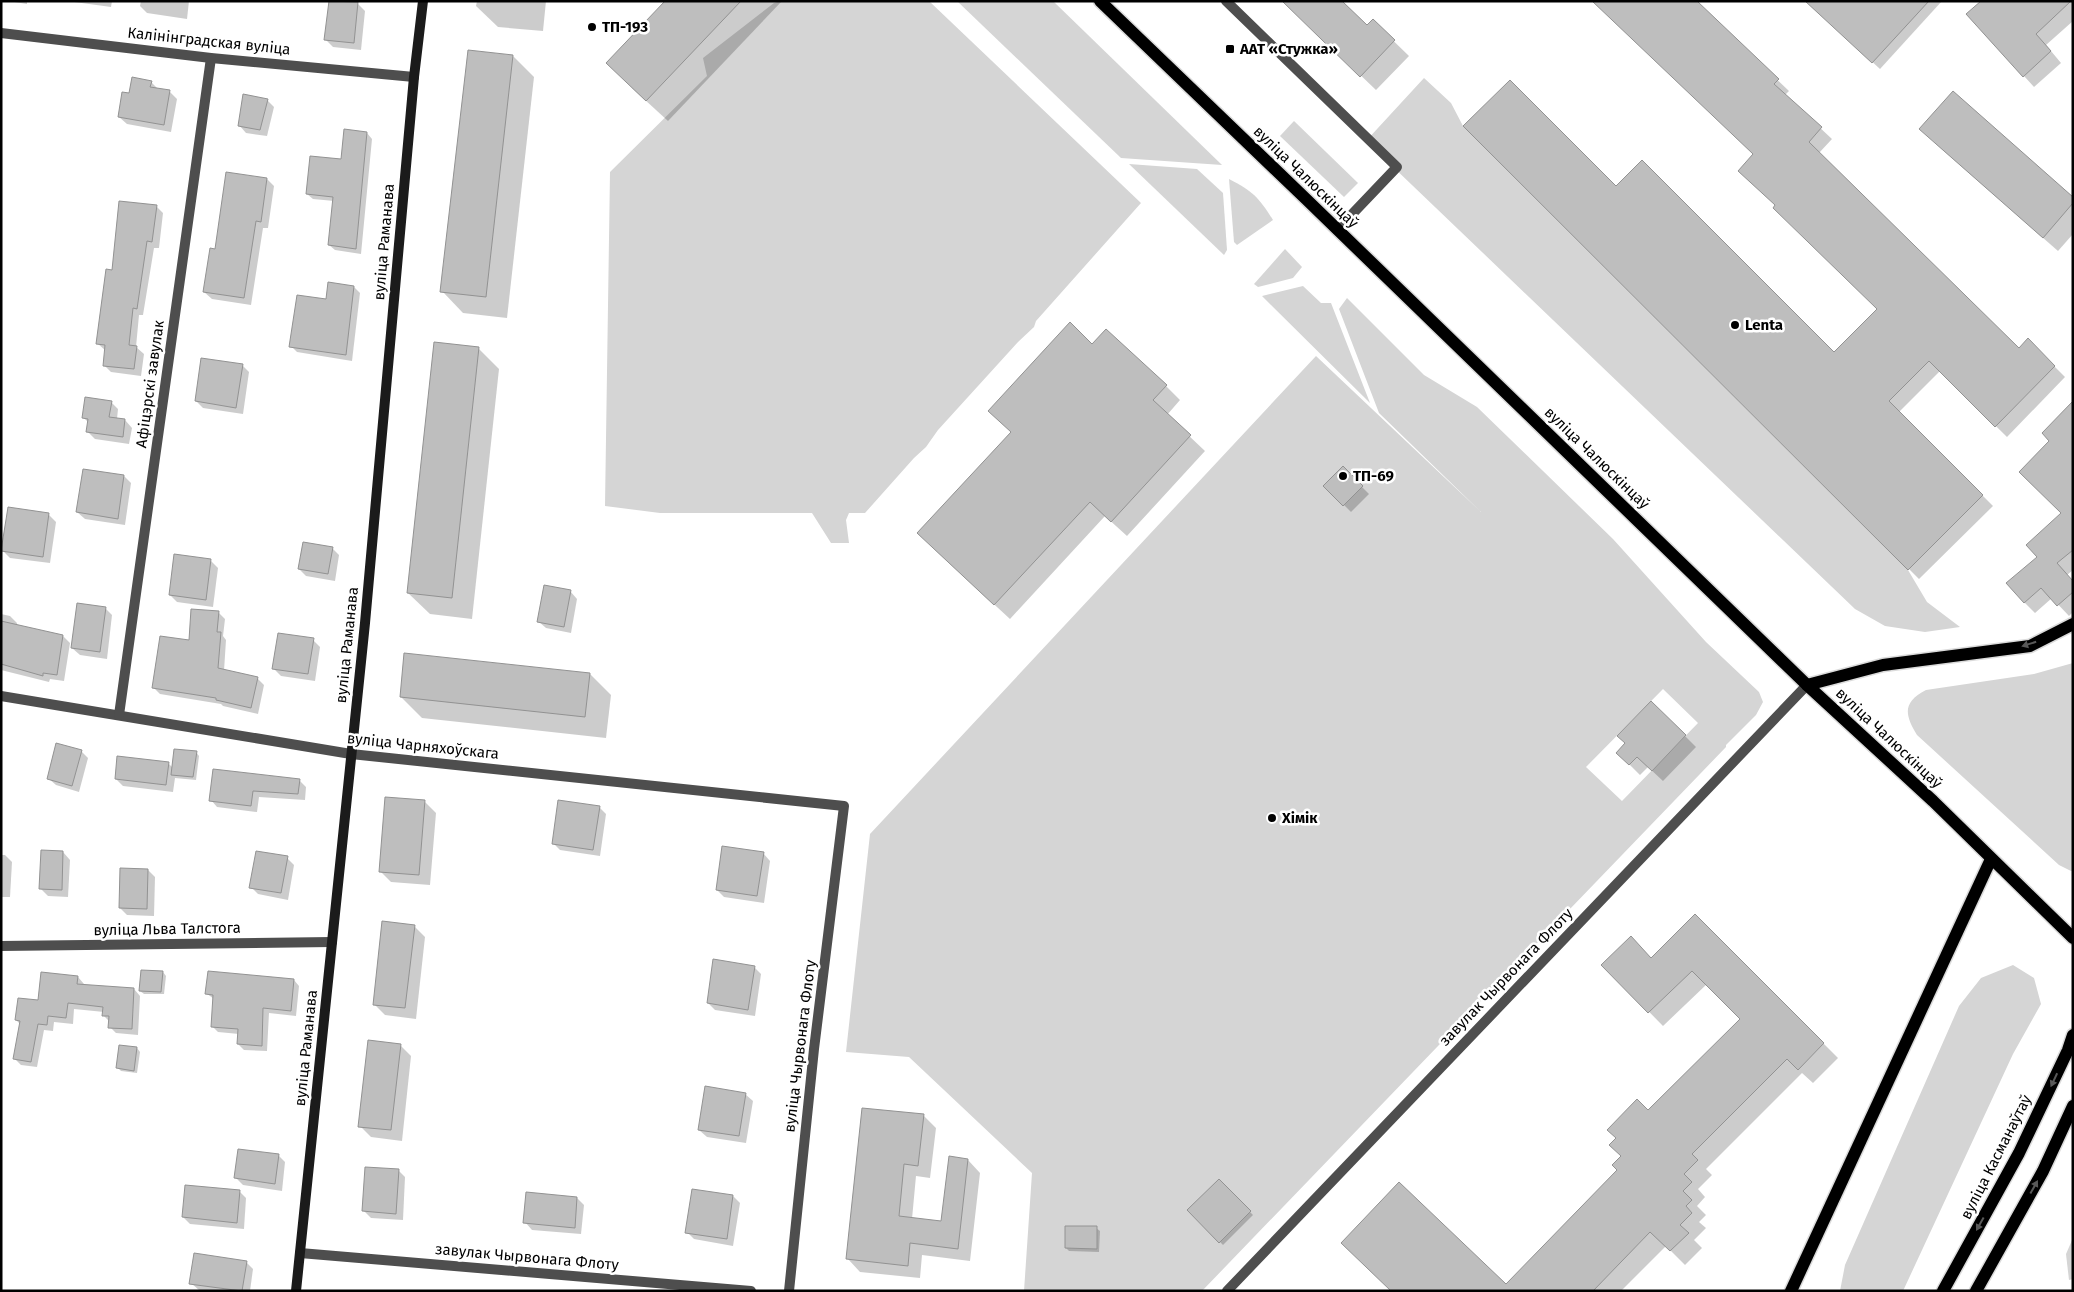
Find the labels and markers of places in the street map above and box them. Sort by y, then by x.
place label: ТП-193 [602,18,648,36]
marker: ТП-193 [586,21,598,33]
place label: ААТ «Стужка» [1239,40,1338,58]
marker: ААТ «Стужка» [1224,43,1236,55]
place label: Lenta [1745,316,1783,334]
marker: Lenta [1729,319,1741,331]
place label: ТП-69 [1353,467,1394,485]
marker: ТП-69 [1337,470,1349,482]
place label: Хімік [1281,809,1318,827]
marker: Хімік [1266,812,1278,824]

